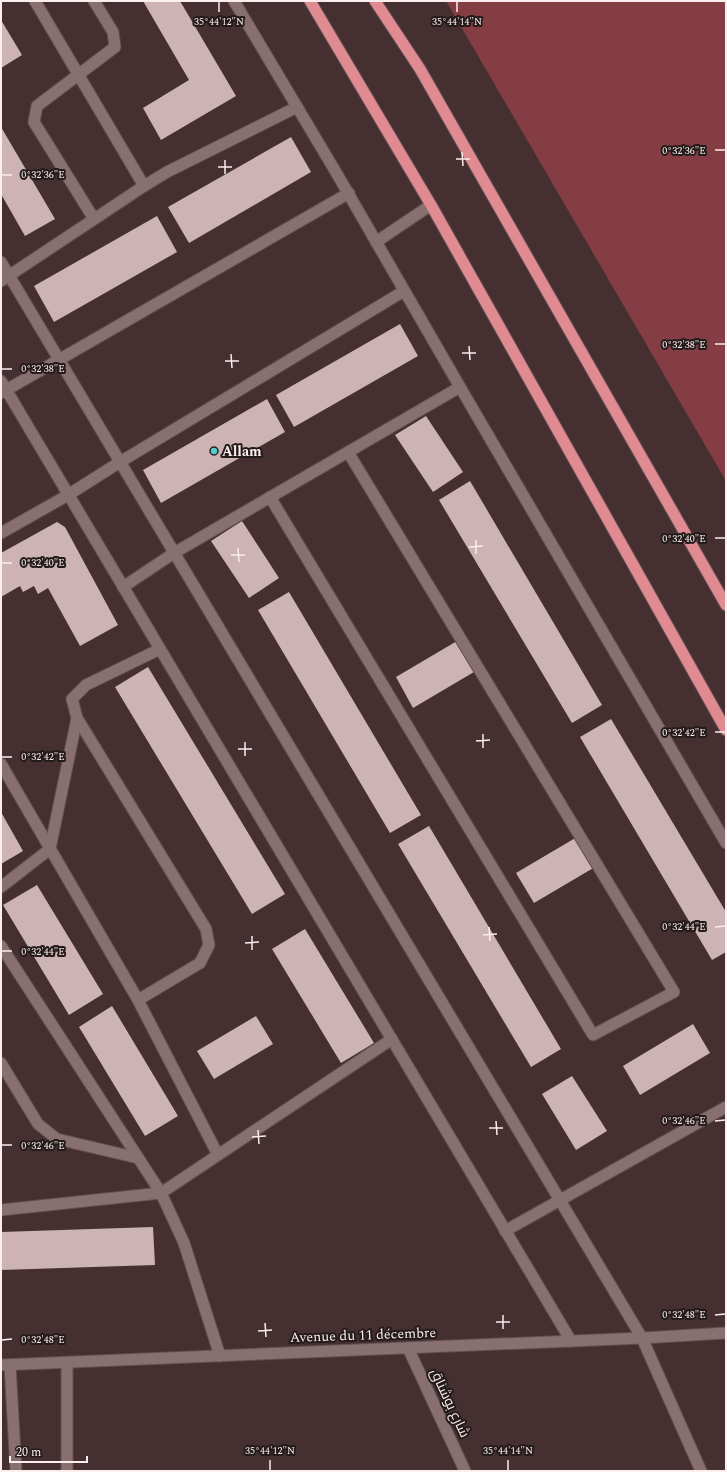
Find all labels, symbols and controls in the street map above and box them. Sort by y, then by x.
text: 35°44'12"N [194,14,244,30]
text: 35°44'14"N [432,14,482,30]
text: 0°32'36"E [662,143,706,159]
text: 0°32'36"E [21,167,65,183]
text: 0°32'38"E [662,337,706,353]
text: 0°32'38"E [21,361,65,377]
place label: Allam [222,441,262,462]
marker: Allam [209,446,219,456]
text: 0°32'40"E [662,531,706,547]
text: 0°32'40"E [21,555,65,571]
text: 0°32'42"E [662,725,706,741]
text: 0°32'42"E [21,749,65,765]
text: 0°32'44"E [662,919,706,935]
text: 0°32'44"E [21,944,65,960]
text: 0°32'46"E [662,1113,706,1129]
text: 0°32'46"E [21,1138,65,1154]
text: 0°32'48"E [662,1307,706,1323]
street label: Avenue du 11 décembre [289,1322,437,1348]
text: 0°32'48"E [21,1332,65,1348]
street label: شارع بوشناق [425,1365,475,1441]
scale bar [10,1438,87,1464]
text: 20 m [16,1443,41,1462]
text: 35°44'12"N [245,1443,295,1459]
text: 35°44'14"N [483,1443,533,1459]

